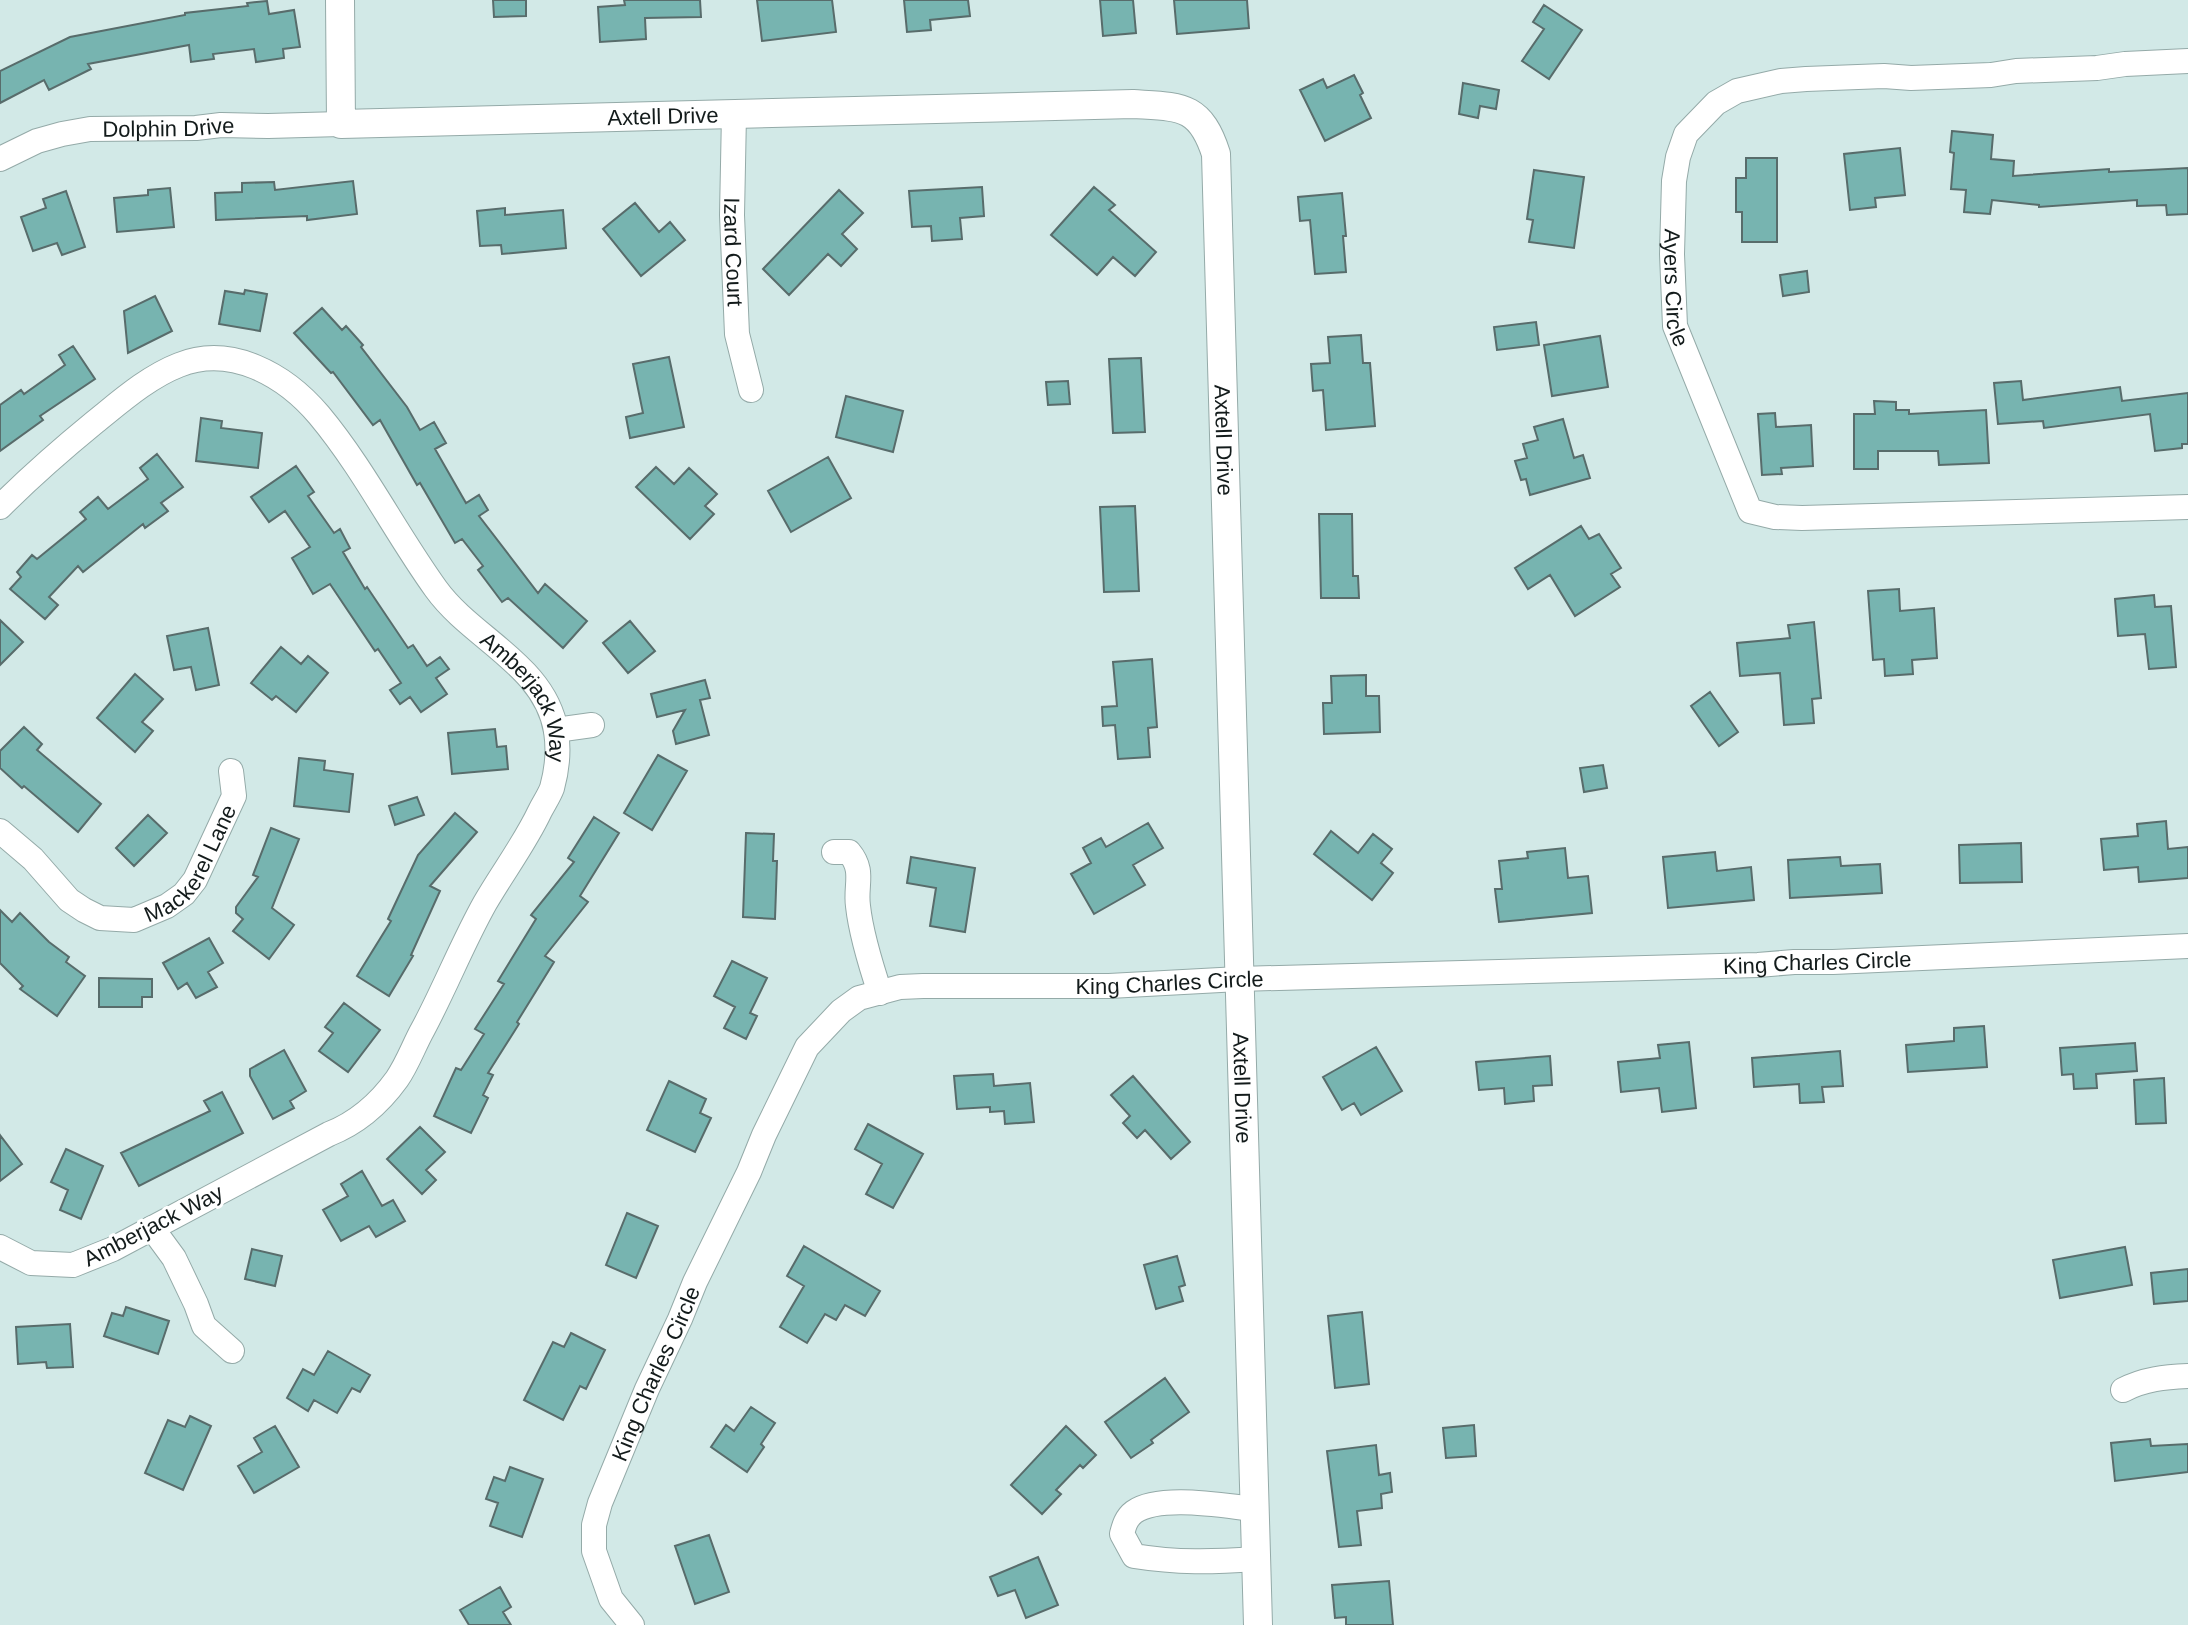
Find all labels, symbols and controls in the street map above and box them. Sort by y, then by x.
street label: Axtell Drive [607,102,719,130]
street label: Dolphin Drive [102,113,235,142]
street label: Izard Court [719,197,748,307]
street label: Ayers Circle [1659,228,1694,350]
street label: Axtell Drive [1210,384,1238,496]
street label: Amberjack Way [476,627,570,763]
street label: Mackerel Lane [140,801,241,927]
street label: King Charles Circle [1723,946,1912,979]
street label: King Charles Circle [1075,966,1264,999]
street label: Axtell Drive [1228,1032,1256,1144]
street label: Amberjack Way [79,1180,227,1271]
street label: King Charles Circle [607,1283,705,1465]

